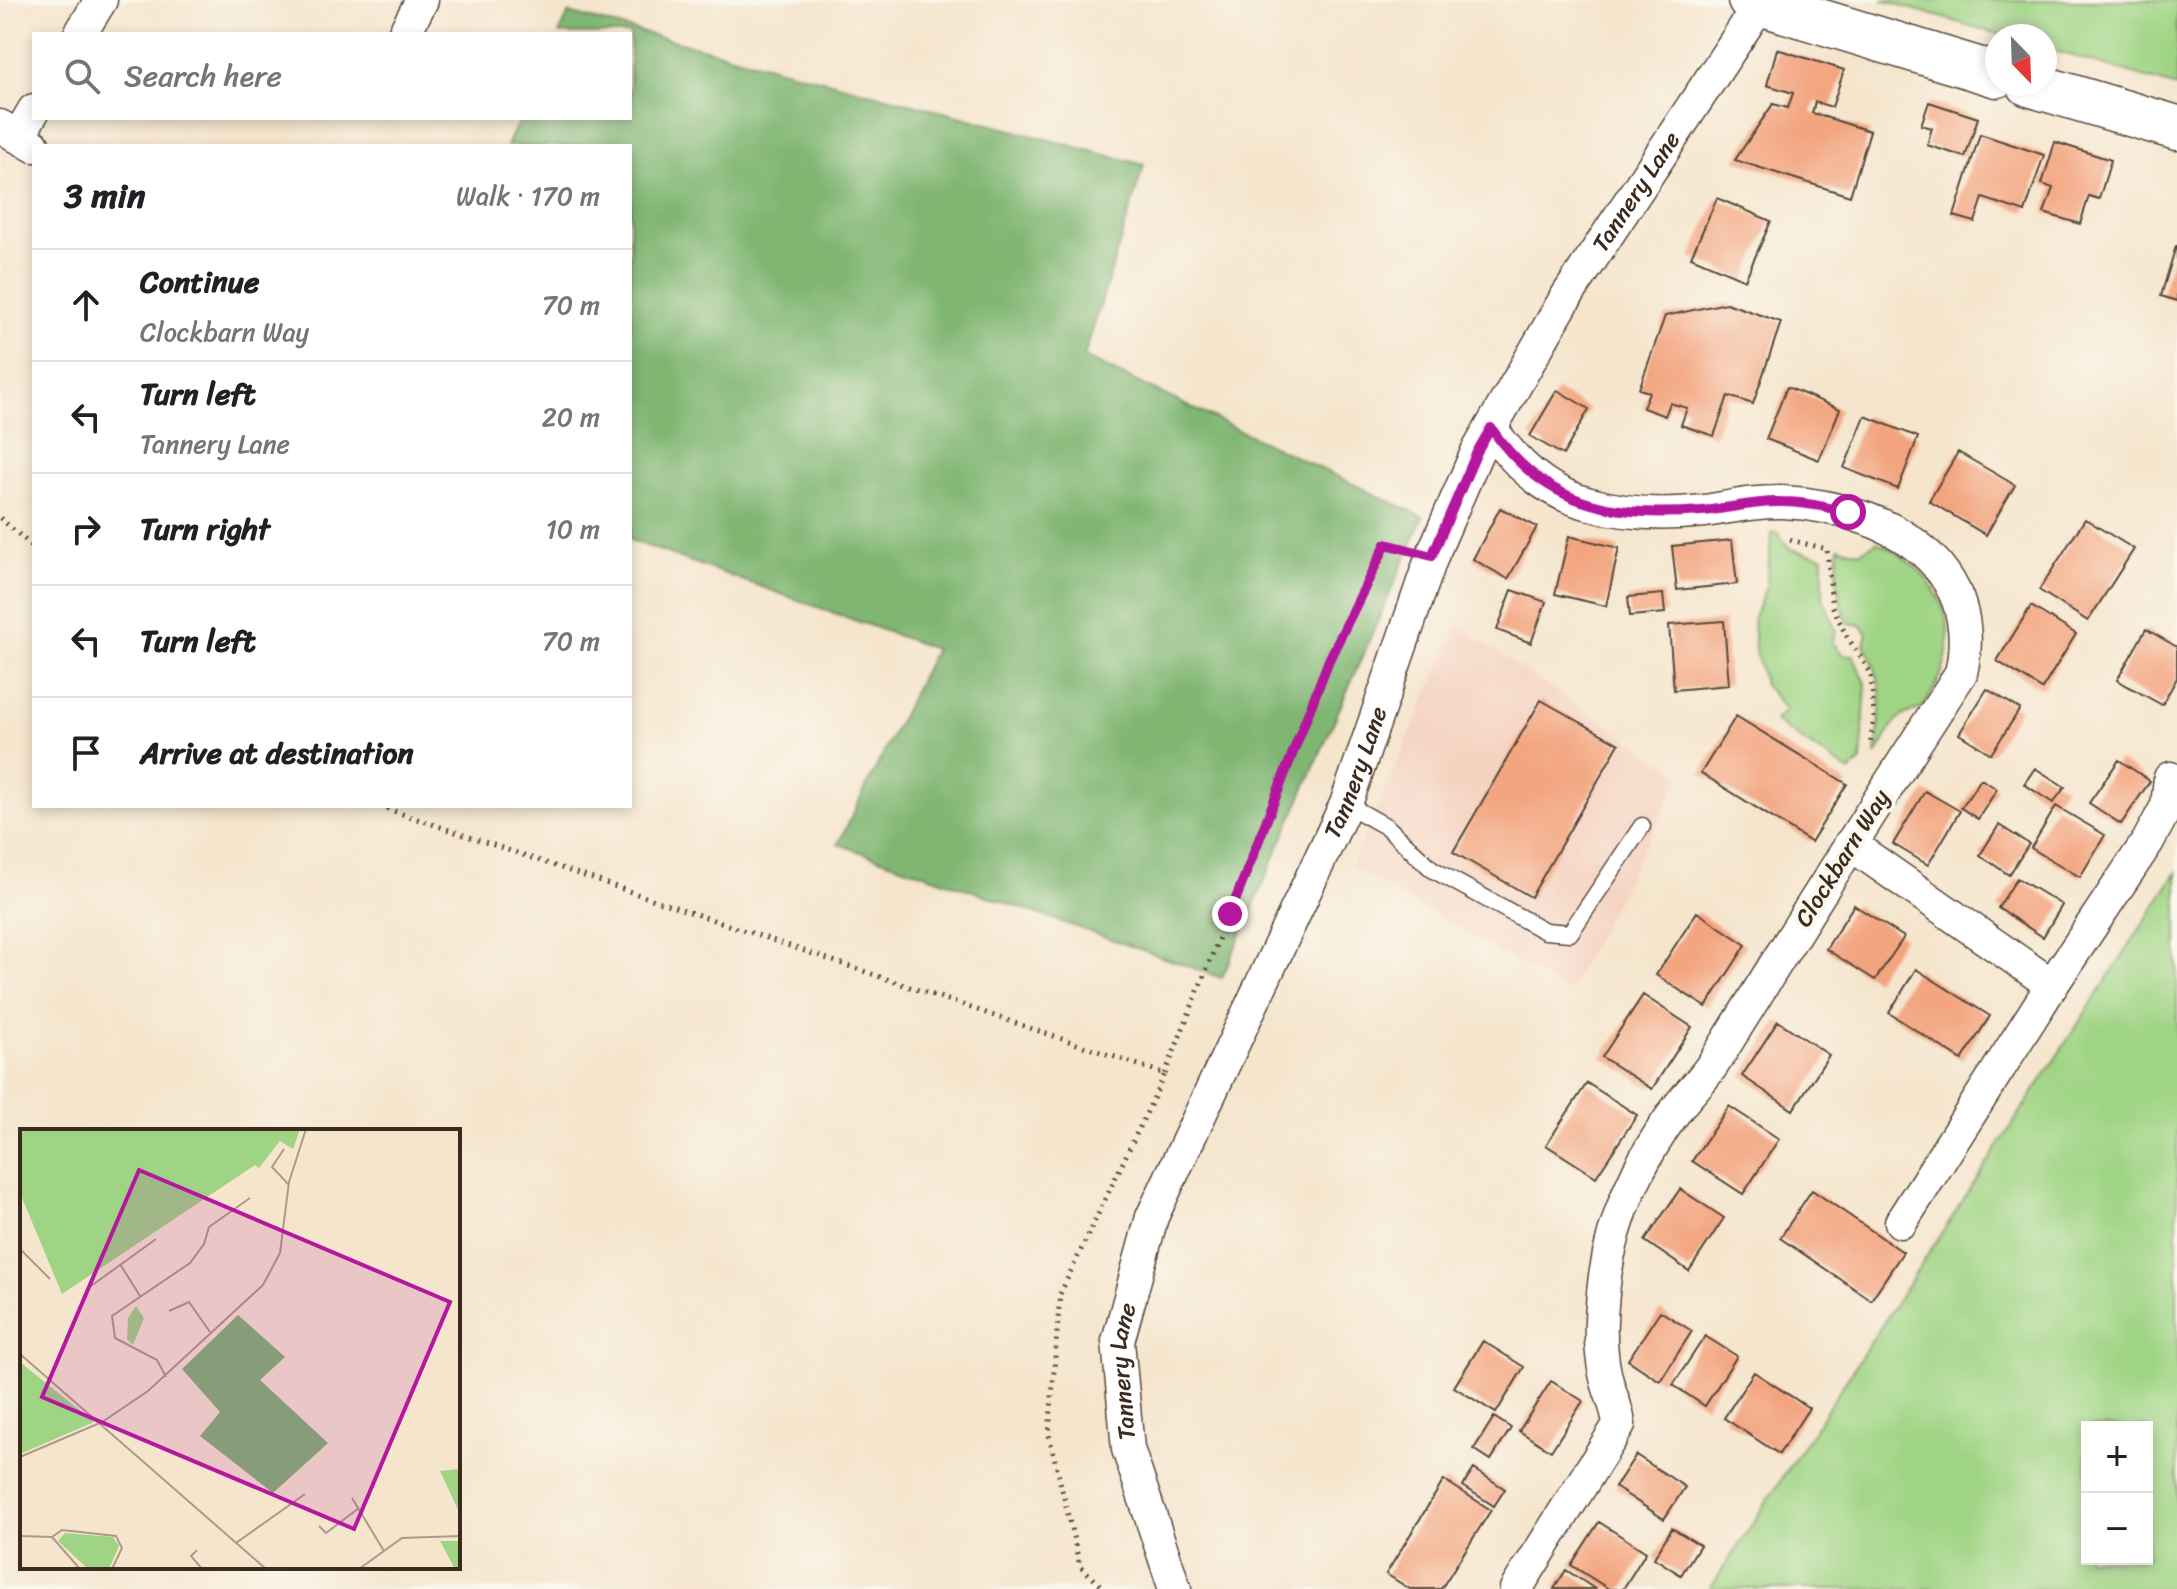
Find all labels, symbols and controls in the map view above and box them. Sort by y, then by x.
north arrow [1985,24,2057,96]
search box [32,32,632,120]
text: Search here [124,49,282,103]
icon: search [60,54,104,98]
street label: Tannery Lane [1580,122,1692,261]
text: 3 min [64,166,145,226]
text: Walk · 170 m [456,173,600,219]
text: Continue [140,255,259,309]
text: 70 m [542,282,600,328]
icon: ahead [64,283,108,327]
text: Clockbarn Way [140,309,309,355]
text: Turn left [140,367,256,421]
text: 20 m [542,394,600,440]
icon: left [64,395,108,439]
text: Tannery Lane [140,421,290,467]
route start [1830,494,1866,530]
text: Turn right [140,502,270,556]
text: 10 m [546,506,600,552]
icon: right [64,507,108,551]
text: Turn left [140,614,256,668]
text: 70 m [542,618,600,664]
icon: left [64,619,108,663]
street label: Tannery Lane [1312,701,1399,846]
text: Arrive at destination [140,726,414,780]
icon: arrive [64,731,108,775]
street label: Clockbarn Way [1783,780,1901,935]
route end [1212,896,1248,932]
inset map [20,1129,460,1569]
street label: Tannery Lane [1097,1298,1149,1442]
map controls [2081,1421,2153,1565]
button: + [2081,1421,2153,1493]
button: − [2081,1493,2153,1565]

